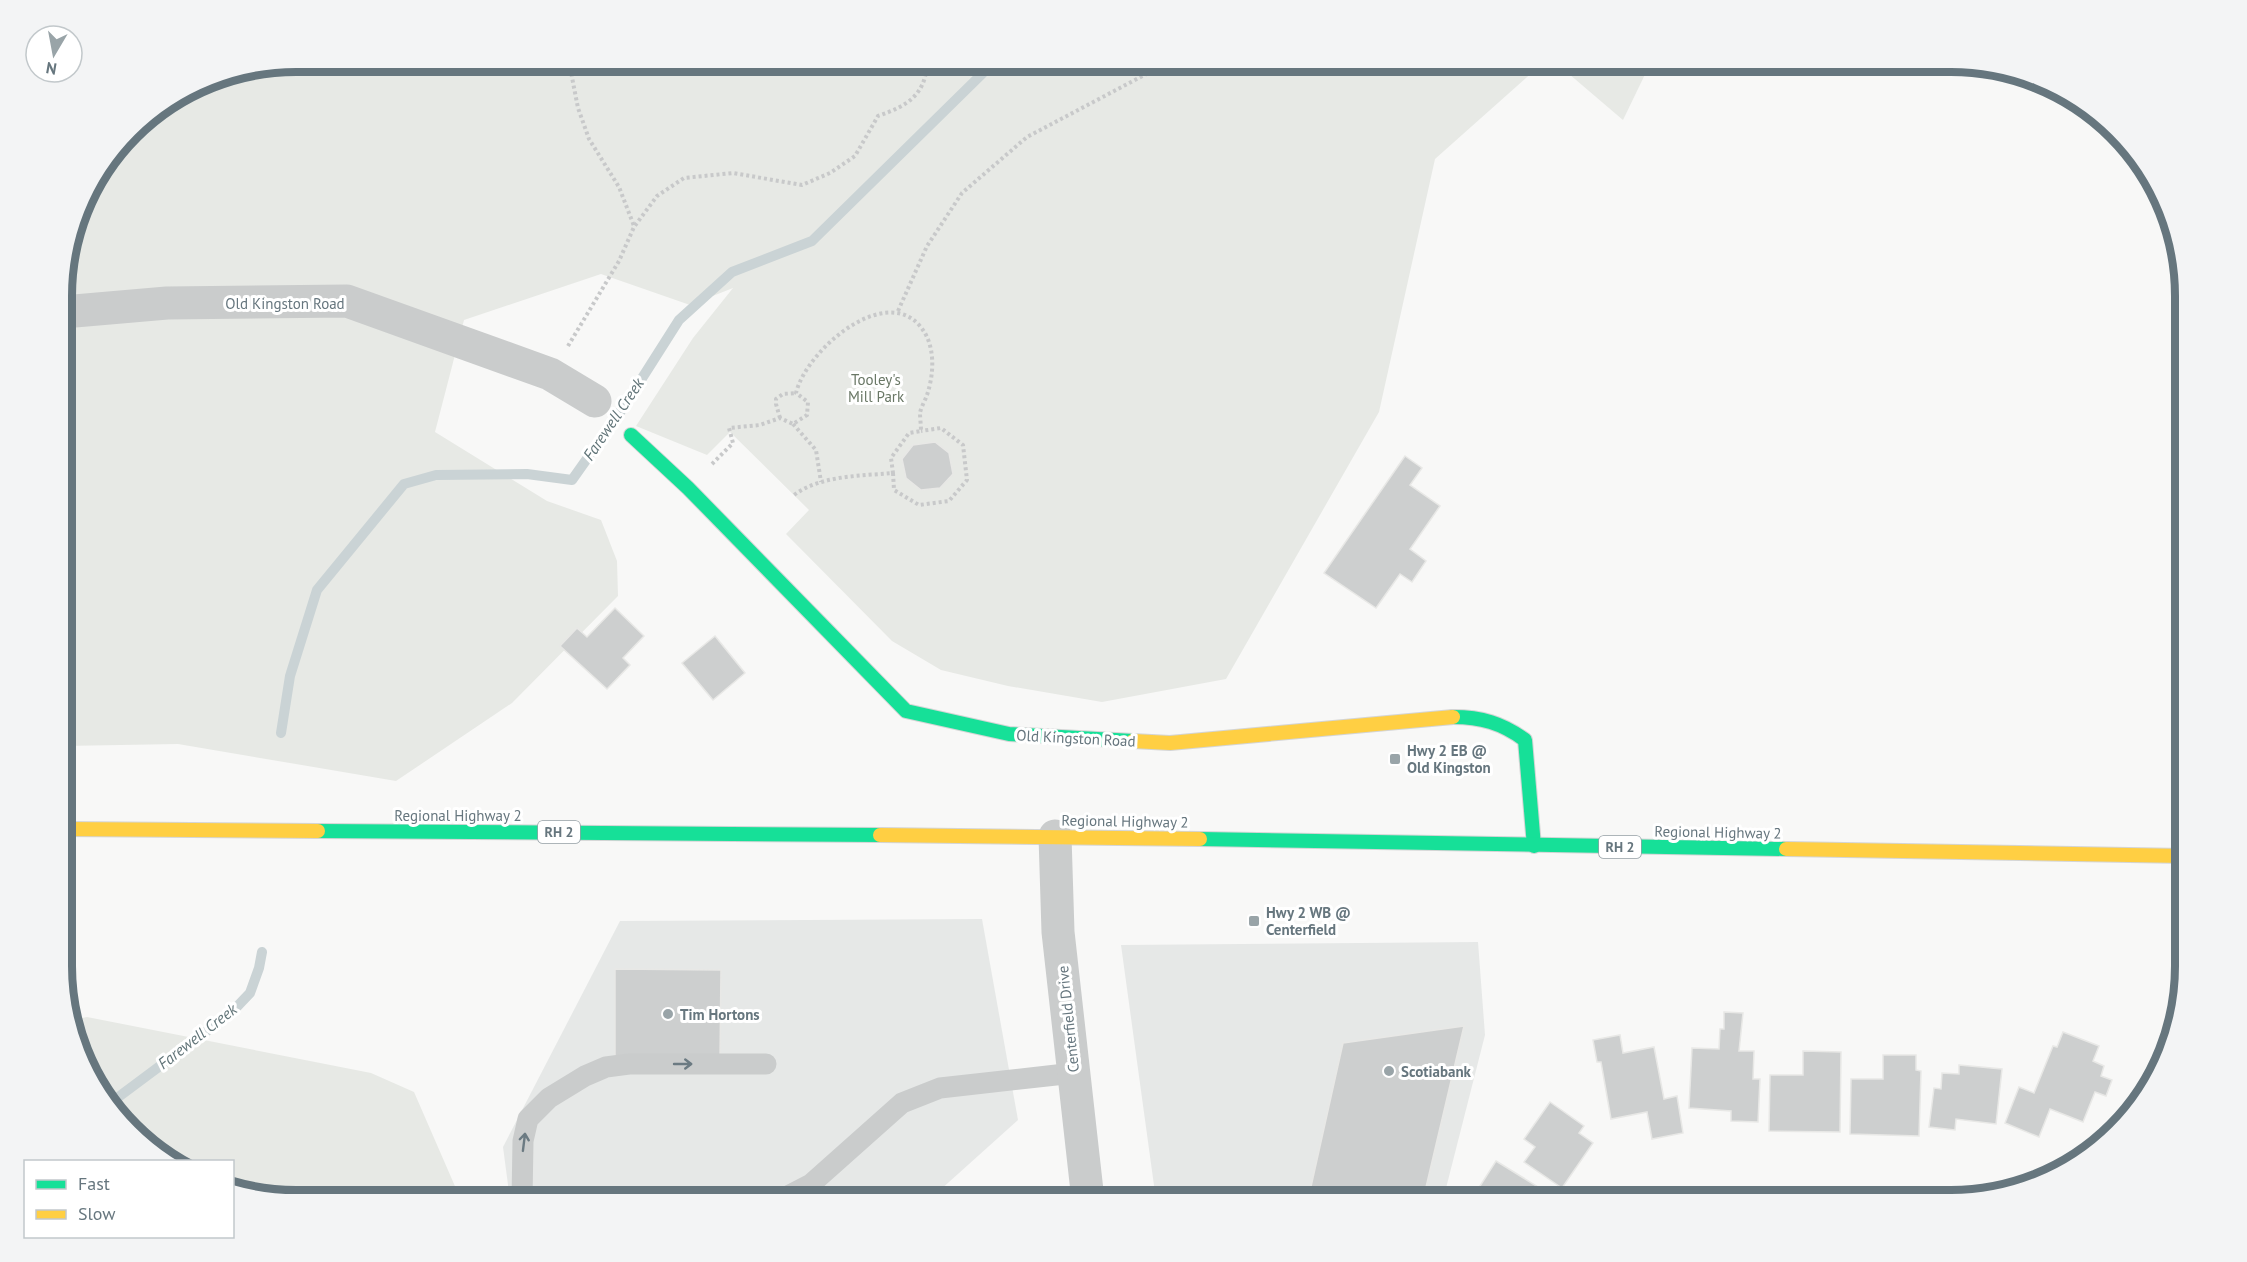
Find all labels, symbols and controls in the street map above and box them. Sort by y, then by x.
north arrow [24,24,84,84]
text: N [44,58,58,80]
street label: Old Kingston Road [225,294,345,313]
park label: Tooley's Mill Park [848,370,905,406]
water label: Farewell Creek [578,373,648,464]
street label: Old Kingston Road [1016,725,1136,751]
place label: Hwy 2 EB @ Old Kingston [1407,741,1491,777]
marker: Hwy 2 EB @ Old Kingston [1388,752,1402,766]
street label: Regional Highway 2 [394,806,522,825]
street label: Regional Highway 2 [1061,810,1189,832]
road number: RH 2 [538,821,580,843]
street label: Regional Highway 2 [1654,821,1782,843]
road number: RH 2 [1599,836,1641,858]
place label: Hwy 2 WB @ Centerfield [1266,903,1351,939]
marker: Hwy 2 WB @ Centerfield [1247,914,1261,928]
street label: Centerfield Drive [1053,965,1083,1073]
water label: Farewell Creek [153,998,241,1073]
place label: Tim Hortons [680,1005,760,1024]
marker: Tim Hortons [661,1007,675,1021]
one-way arrow [672,1058,692,1070]
place label: Scotiabank [1401,1062,1472,1081]
marker: Scotiabank [1382,1064,1396,1078]
one-way arrow [519,1133,530,1152]
legend [24,1160,234,1238]
text: Fast [78,1172,110,1195]
text: Slow [78,1202,116,1225]

